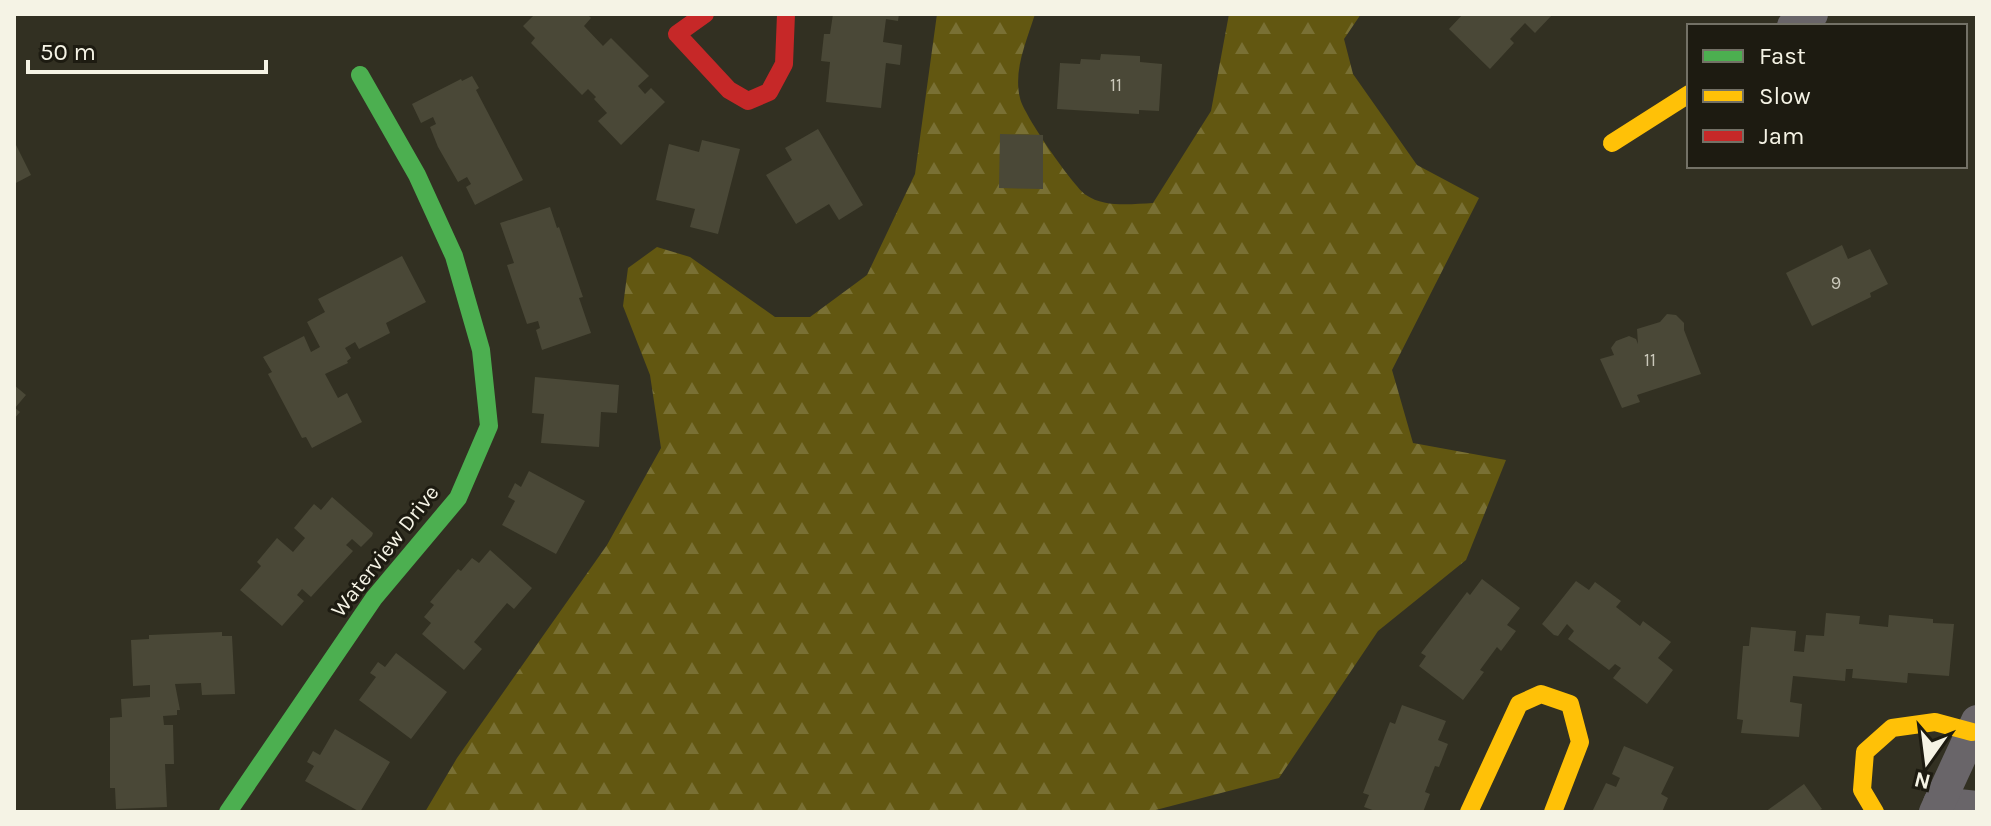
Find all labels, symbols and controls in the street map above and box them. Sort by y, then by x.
scale bar [28,24,266,74]
legend [1687,24,1967,168]
text: 50 m [40,38,96,66]
text: Fast [1759,42,1806,70]
house number: 11 [1110,74,1122,96]
text: Slow [1759,82,1811,110]
text: Jam [1759,122,1804,150]
house number: 9 [1831,272,1841,294]
house number: 11 [1644,349,1656,371]
street label: Waterview Drive [325,480,445,622]
north arrow [1887,722,1967,802]
text: N [1912,766,1933,795]

